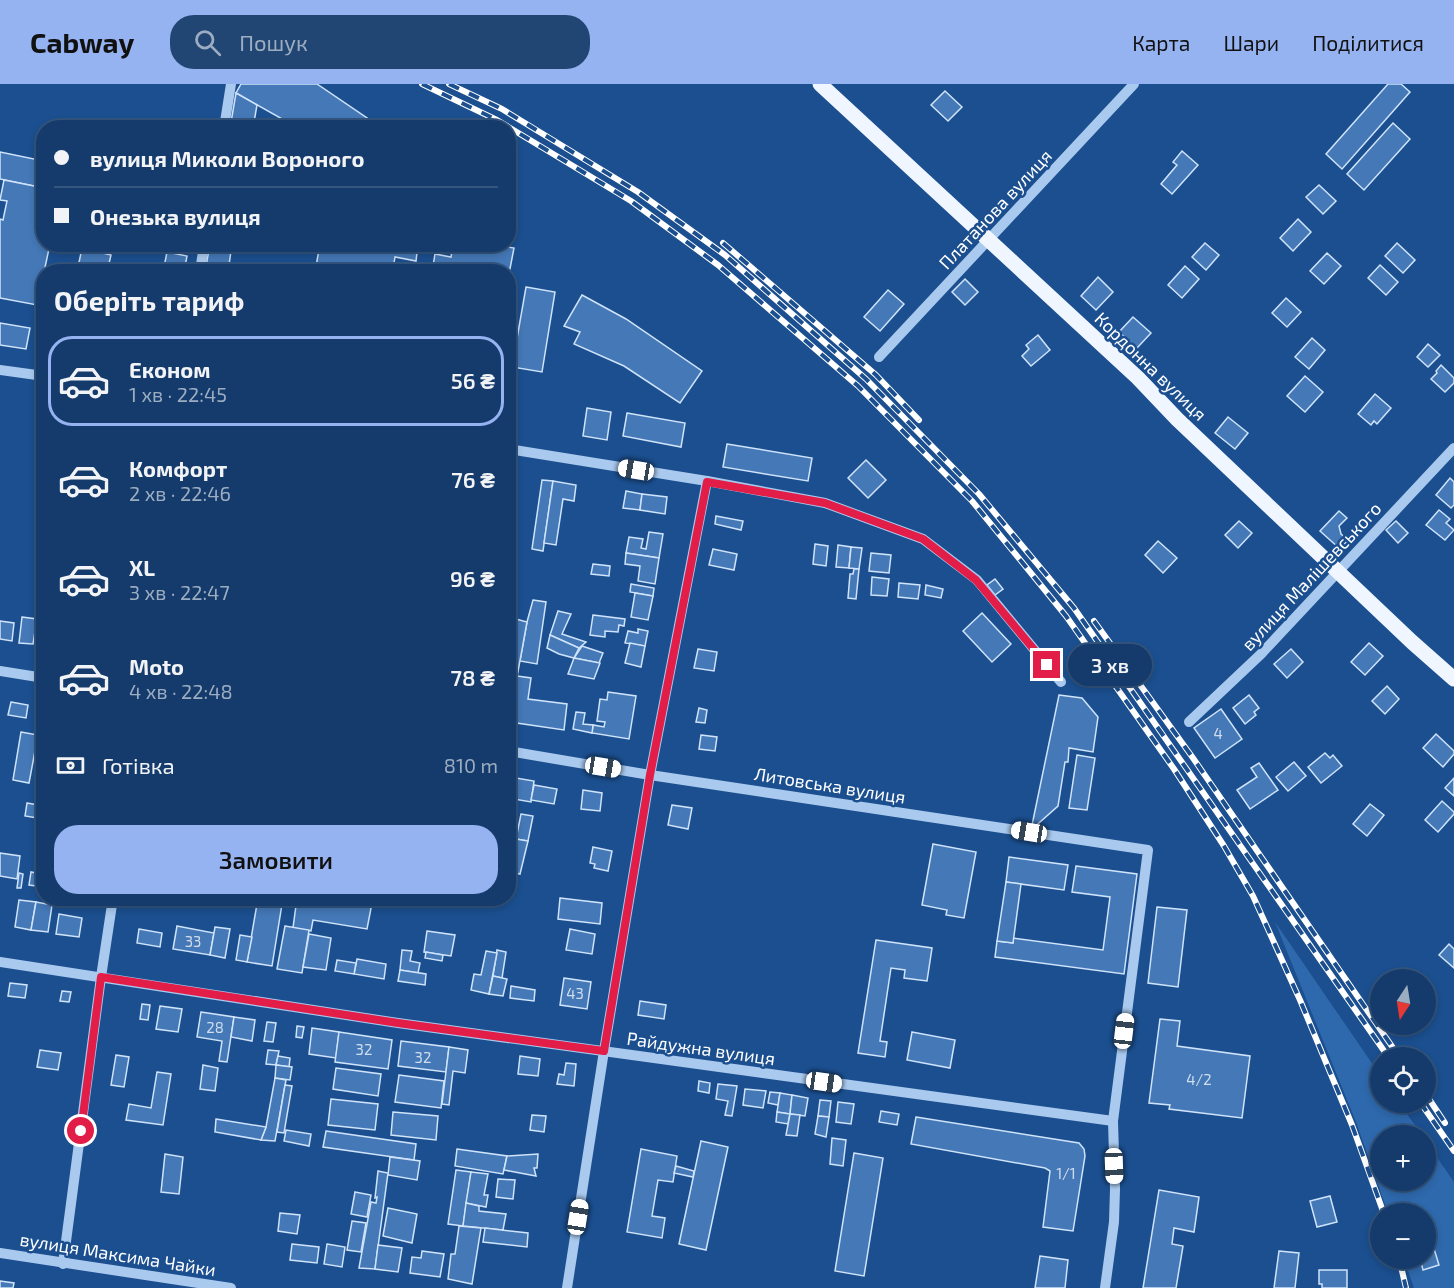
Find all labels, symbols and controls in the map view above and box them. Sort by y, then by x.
search box [170,15,590,69]
text: Cabway [30,25,134,59]
icon: search [191,26,224,59]
text: Пошук [239,29,308,55]
text: Карта [1132,30,1190,55]
text: Шари [1223,30,1279,55]
text: Поділитися [1312,30,1424,55]
text: вулиця Миколи Вороного [90,145,365,171]
street label: Платанова вулиця [934,145,1056,273]
text: Онезька вулиця [90,203,261,229]
text: Оберіть тариф [54,284,244,316]
street label: Кордонна вулиця [1090,307,1212,425]
icon: car [57,354,111,408]
text: Економ [129,356,211,382]
text: 56 ₴ [451,367,495,393]
text: 1 хв · 22:45 [129,382,227,406]
icon: car [57,453,111,507]
text: Комфорт [129,455,227,481]
car [617,458,655,482]
text: 76 ₴ [451,466,495,492]
text: 2 хв · 22:46 [129,481,231,505]
street label: вулиця Малішевського [1236,497,1386,655]
icon: car [57,552,111,606]
text: XL [129,554,155,580]
text: 96 ₴ [450,565,495,591]
text: 3 хв · 22:47 [129,580,230,604]
callout: 3 хв [1068,644,1152,686]
icon: car [57,651,111,705]
route end [1033,651,1060,678]
text: Moto [129,653,184,679]
text: 3 хв [1091,653,1129,677]
text: 78 ₴ [450,664,495,690]
text: 4 хв · 22:48 [129,679,233,703]
house number: 4 [1213,724,1223,742]
icon: cash [54,749,87,782]
text: Готівка [102,752,175,778]
text: 810 m [444,753,498,777]
car [584,755,622,779]
street label: Литовська вулиця [753,762,907,808]
car [1010,820,1048,844]
button: Замовити [54,825,498,894]
house number: 33 [185,932,201,950]
north arrow [1370,969,1436,1035]
map controls [1370,969,1436,1269]
house number: 43 [566,984,584,1002]
car [1113,1012,1135,1050]
house number: 28 [206,1018,224,1036]
street label: Райдужна вулиця [625,1027,777,1069]
house number: 32 [356,1040,372,1058]
button: locate [1370,1047,1436,1113]
house number: 32 [415,1048,431,1066]
house number: 4/2 [1186,1070,1212,1088]
car [805,1071,843,1093]
route start [67,1117,94,1144]
button: + [1370,1125,1436,1191]
car [1104,1148,1124,1184]
house number: 1/1 [1056,1164,1076,1182]
car [566,1198,590,1236]
button: − [1370,1203,1436,1269]
street label: вулиця Максима Чайки [18,1228,218,1280]

